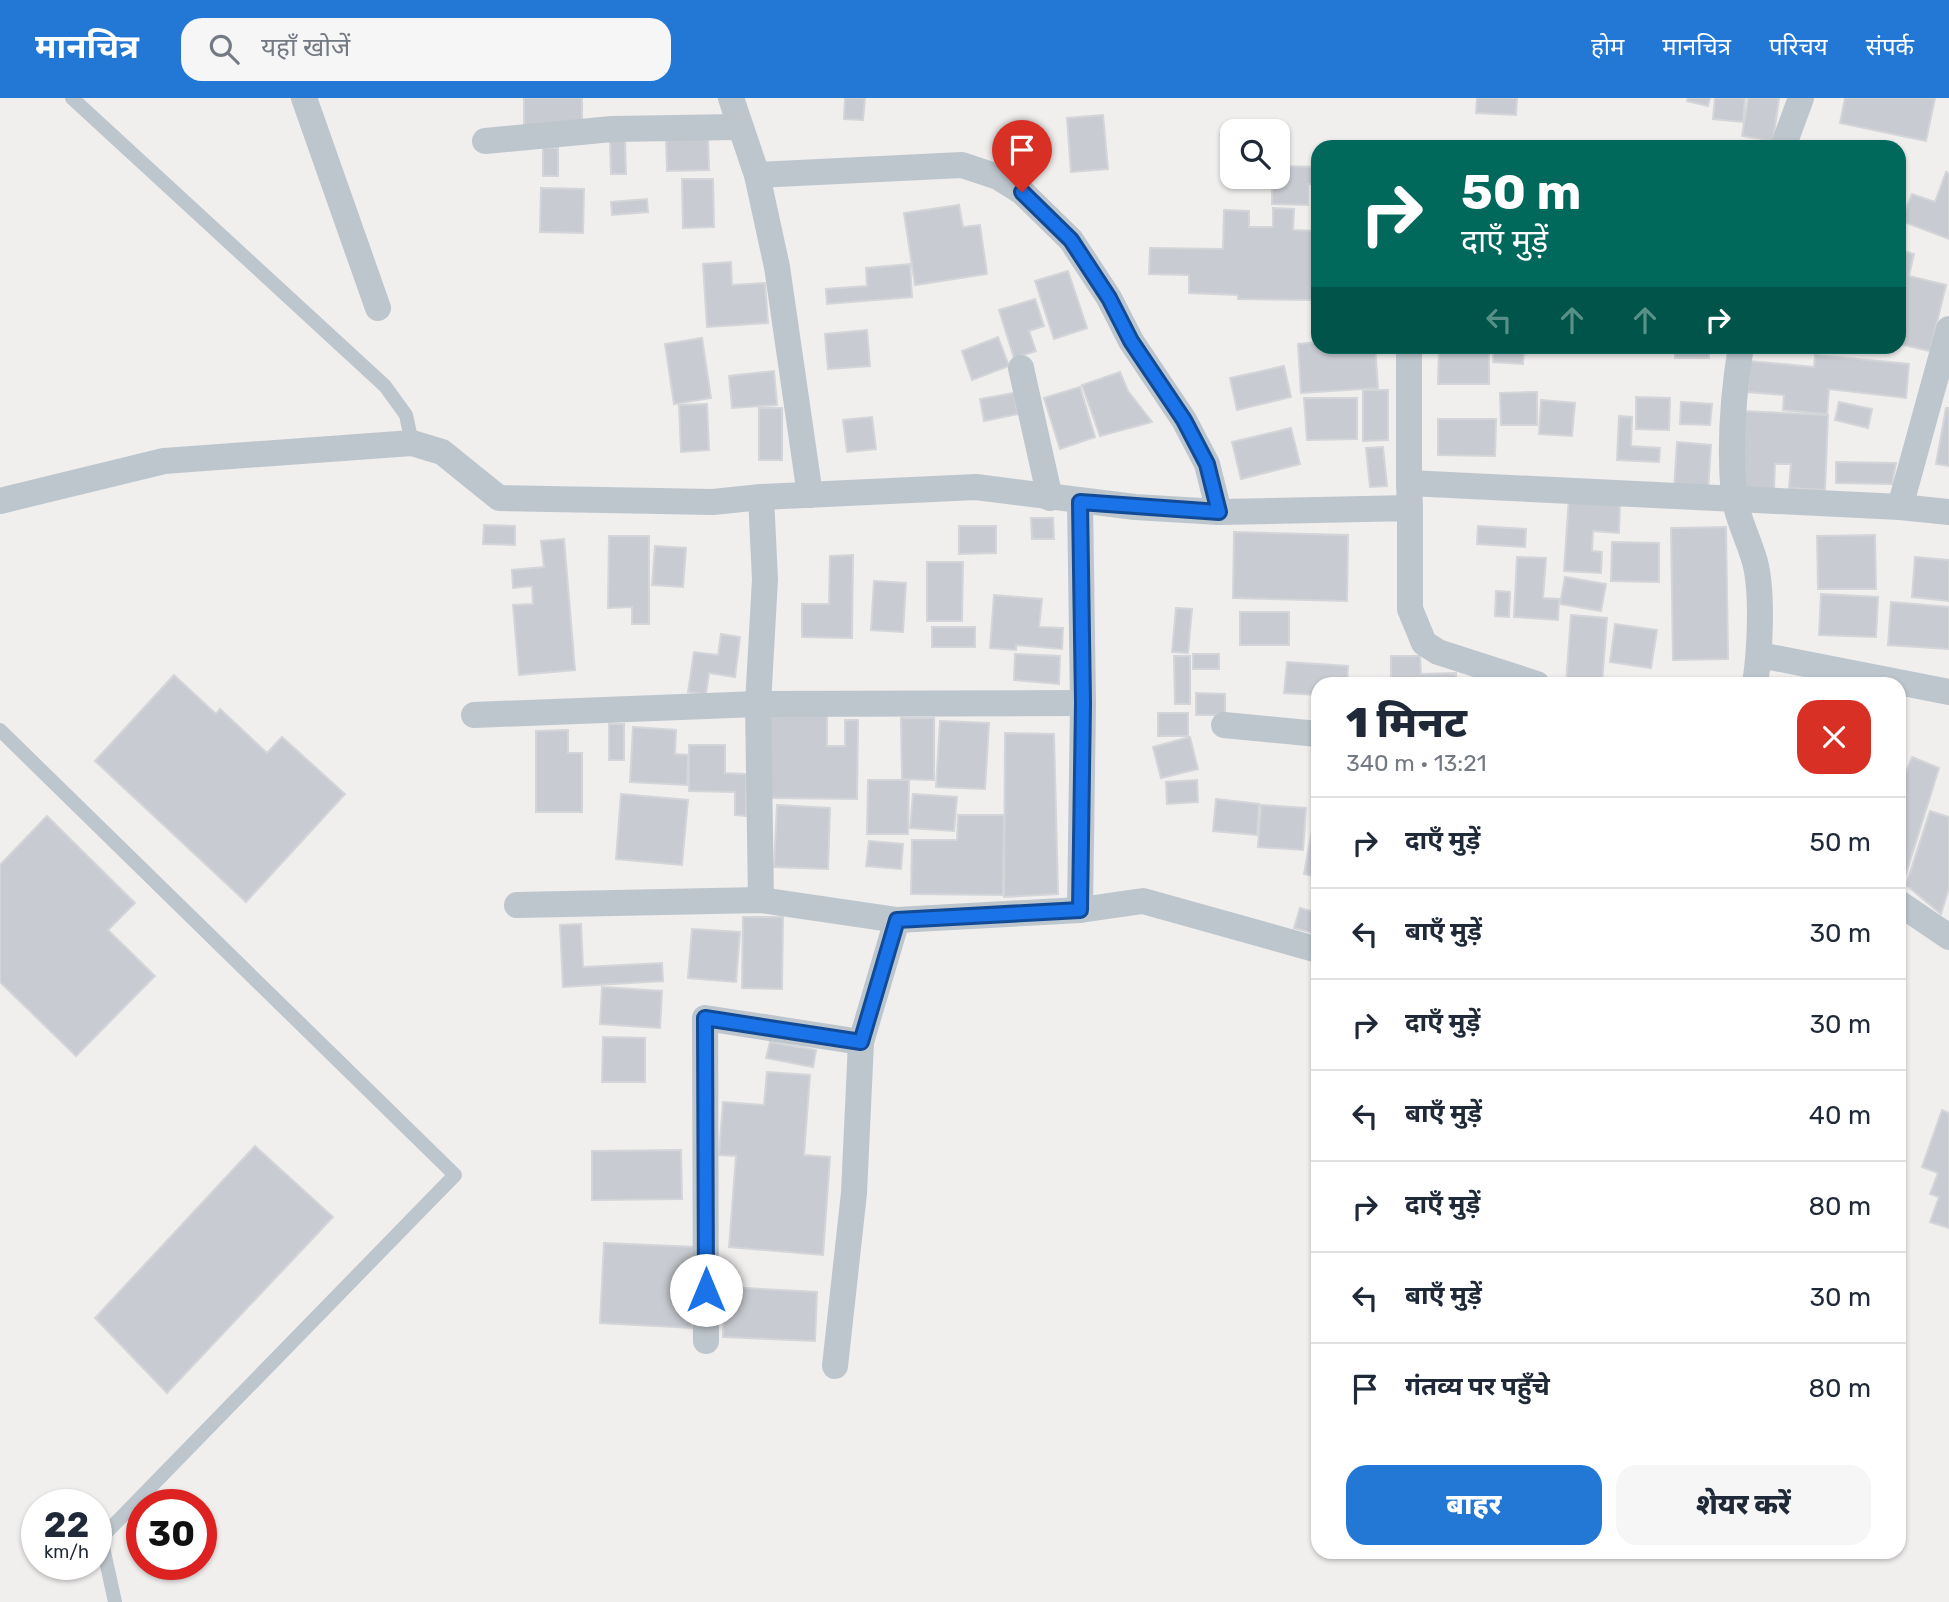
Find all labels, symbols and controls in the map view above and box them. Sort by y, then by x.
search box [181,18,671,81]
text: मानचित्र [35,27,139,66]
icon: search [205,30,243,68]
text: यहाँ खोजें [261,32,350,63]
text: होम [1591,33,1624,61]
text: मानचित्र [1662,33,1731,61]
text: परिचय [1769,33,1828,61]
text: संपर्क [1866,33,1914,61]
map controls [1220,119,1290,189]
button: search [1220,119,1290,189]
pin [992,120,1052,192]
icon: arrive [1003,131,1041,169]
text: 50 m [1461,163,1581,221]
icon: right [1346,168,1437,259]
text: दाएँ मुड़ें [1461,222,1548,260]
icon: left [1480,301,1518,339]
icon: ahead [1553,301,1591,339]
icon: ahead [1626,301,1664,339]
icon: right [1699,301,1737,339]
text: 1 मिनट [1346,698,1467,748]
button: close [1797,700,1871,774]
text: 340 m · 13:21 [1346,749,1487,777]
icon: right [1346,824,1384,862]
text: दाएँ मुड़ें [1405,825,1480,856]
text: 50 m [1810,827,1871,858]
icon: left [1346,915,1384,953]
text: बाएँ मुड़ें [1405,916,1482,947]
text: 30 m [1809,918,1871,949]
icon: right [1346,1006,1384,1044]
text: दाएँ मुड़ें [1405,1007,1480,1038]
text: 30 m [1809,1009,1871,1040]
icon: left [1346,1097,1384,1135]
text: बाएँ मुड़ें [1405,1098,1482,1129]
text: 40 m [1809,1100,1871,1131]
icon: right [1346,1188,1384,1226]
text: दाएँ मुड़ें [1405,1189,1480,1220]
text: 80 m [1808,1191,1871,1222]
position arrow [669,1253,743,1327]
icon: left [1346,1279,1384,1317]
text: बाएँ मुड़ें [1405,1280,1482,1311]
text: 30 m [1809,1282,1871,1313]
icon: arrive [1346,1370,1384,1408]
text: गंतव्य पर पहुँचे [1405,1371,1550,1402]
text: 80 m [1808,1373,1871,1404]
button: बाहर [1346,1465,1602,1545]
button: शेयर करें [1616,1465,1871,1545]
speed limit sign: 30 [126,1489,217,1580]
text: 22 [44,1504,89,1546]
text: km/h [44,1541,89,1563]

